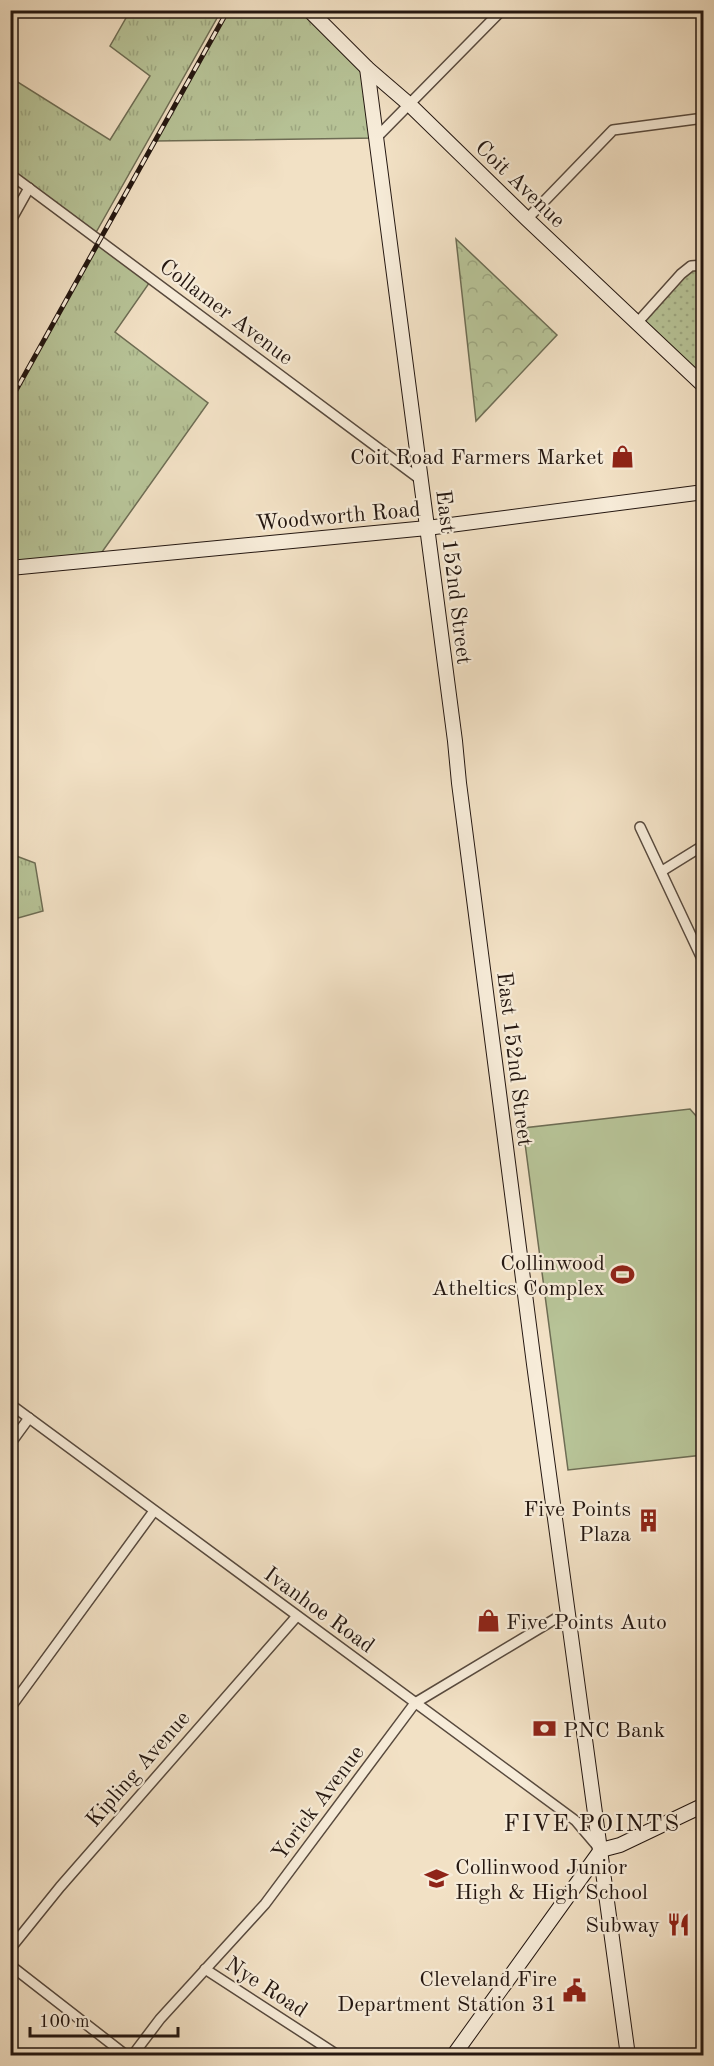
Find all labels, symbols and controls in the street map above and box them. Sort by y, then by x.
street label: Coit Avenue [470,136,569,232]
street label: Collamer Avenue [155,255,297,370]
shop icon: Coit Road Farmers Market [609,443,635,469]
place label: Coit Road Farmers Market [350,447,604,469]
street label: East 152nd Street [431,489,475,666]
street label: Woodworth Road [255,499,422,535]
street label: East 152nd Street [492,971,536,1148]
place label: Collinwood Atheltics Complex [432,1253,605,1300]
sports icon: Collinwood Atheltics Complex [610,1262,636,1288]
place label: Five Points Plaza [524,1499,631,1546]
building icon: Five Points Plaza [636,1508,662,1534]
street label: Ivanhoe Road [260,1563,378,1658]
shop icon: Five Points Auto [475,1608,501,1634]
place label: Five Points Auto [506,1612,667,1634]
street label: Kipling Avenue [82,1707,195,1831]
bank icon: PNC Bank [532,1716,558,1742]
place label: PNC Bank [563,1720,665,1742]
street label: Yorick Avenue [268,1742,369,1865]
district label: FIVE POINTS [503,1813,681,1837]
place label: Collinwood Junior High & High School [455,1857,648,1904]
school or university icon: Collinwood Junior High & High School [424,1866,450,1892]
restaurant icon: Subway [665,1911,691,1937]
place label: Subway [585,1915,660,1937]
street label: Nye Road [221,1953,311,2022]
place label: Cleveland Fire Department Station 31 [337,1969,557,2016]
public building icon: Cleveland Fire Department Station 31 [562,1978,588,2004]
scale bar [30,2000,178,2038]
text: 100 m [39,2013,90,2031]

